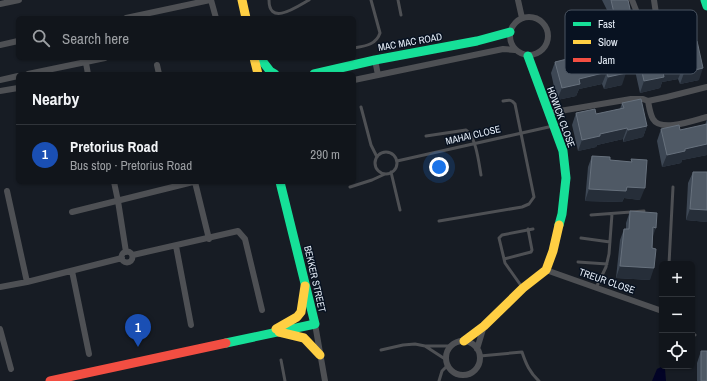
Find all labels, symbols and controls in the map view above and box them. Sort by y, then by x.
legend [565,10,697,74]
search box [16,16,356,60]
text: Fast [598,17,616,31]
icon: search [30,27,52,49]
text: Search here [62,28,129,49]
street label: MAC MAC ROAD [377,30,443,54]
text: Slow [598,35,618,49]
text: Jam [598,53,615,67]
street label: HOWICK CLOSE [544,85,578,149]
text: Nearby [32,87,79,110]
street label: MAHAI CLOSE [444,122,502,148]
text: Pretorius Road [70,136,158,157]
text: 1 [42,146,48,163]
text: 290 m [310,146,340,163]
text: Bus stop · Pretorius Road [70,157,192,174]
your location [429,157,449,177]
street label: BEKKER STREET [301,244,329,314]
map controls [659,261,695,369]
button: + [659,261,695,297]
street label: TREUR CLOSE [577,265,637,297]
button: − [659,297,695,333]
pin: 1 [125,314,151,347]
button: locate [659,333,695,369]

